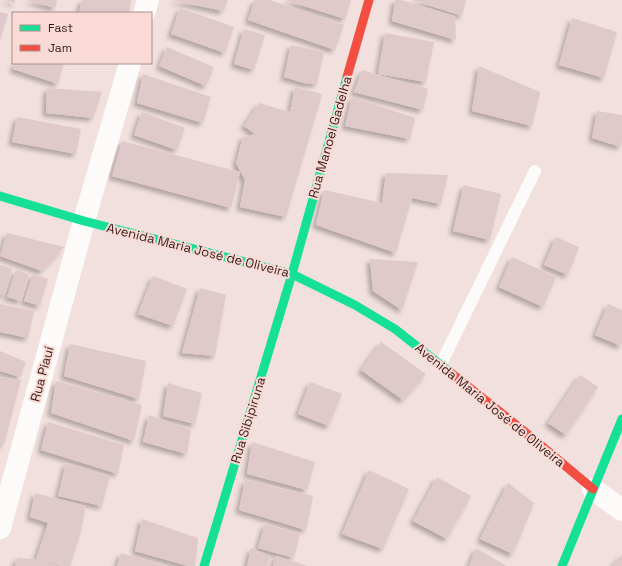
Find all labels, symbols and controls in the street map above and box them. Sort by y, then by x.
legend [12,12,152,64]
text: Fast [48,20,73,36]
text: Jam [48,40,72,56]
street label: Rua Manoel Gadelha [304,73,356,200]
street label: Avenida Maria José de Oliveira [105,219,292,281]
street label: Avenida Maria José de Oliveira [412,339,569,471]
street label: Rua Piauí [26,344,58,403]
street label: Rua Sibipiruna [227,374,269,465]

